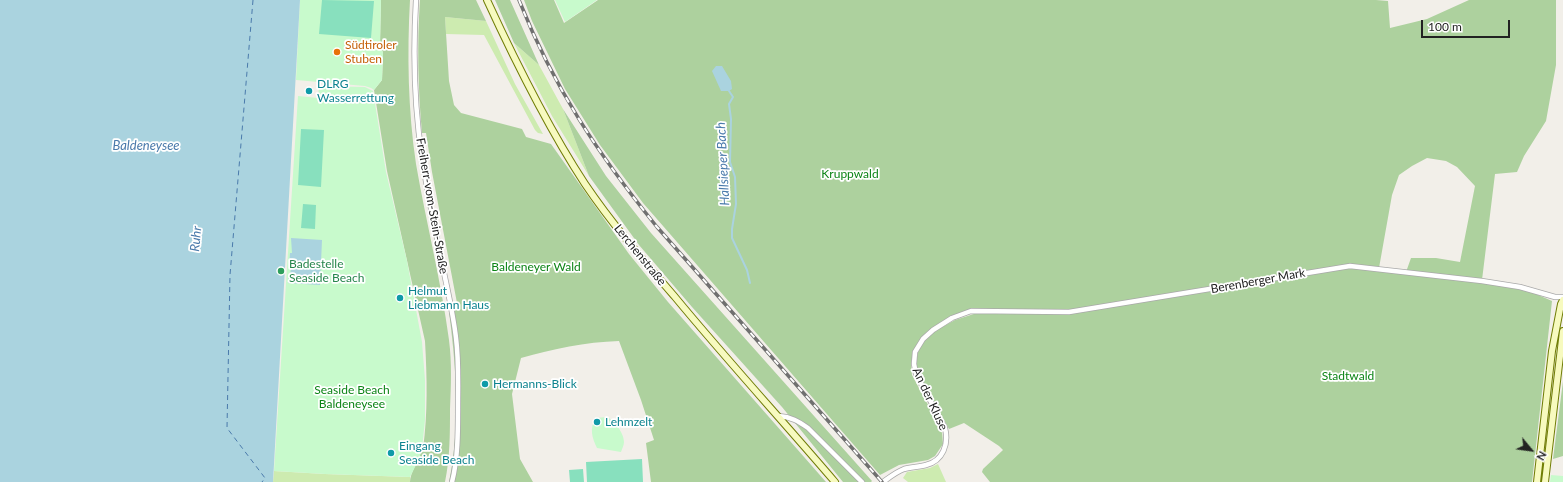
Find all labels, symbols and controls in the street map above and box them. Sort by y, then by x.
scale bar [1423,12,1512,38]
text: 100 m [1428,19,1462,34]
place label: Südtiroler Stuben [345,38,397,66]
marker: Südtiroler Stuben [332,47,342,57]
place label: DLRG Wasserrettung [317,77,394,105]
marker: DLRG Wasserrettung [304,86,314,96]
water label: Hallsieper Bach [713,122,733,206]
street label: Freiherr-vom-Stein-Straße [413,137,451,275]
water label: Baldeneysee [112,138,180,154]
park label: Kruppwald [821,167,879,181]
street label: Lerchenstraße [611,221,669,289]
water label: Ruhr [187,226,205,252]
place label: Badestelle Seaside Beach [289,257,364,285]
park label: Baldeneyer Wald [491,260,581,274]
marker: Badestelle Seaside Beach [276,266,286,276]
street label: Berenberger Mark [1210,266,1306,296]
place label: Helmut Liebmann Haus [408,284,489,312]
marker: Helmut Liebmann Haus [395,293,405,303]
street label: An der Kluse [909,365,951,433]
park label: Stadtwald [1322,369,1374,383]
place label: Hermanns-Blick [493,377,577,391]
marker: Hermanns-Blick [480,379,490,389]
park label: Seaside Beach Baldeneysee [314,383,390,411]
place label: Lehmzelt [605,415,652,429]
marker: Lehmzelt [592,417,602,427]
north arrow [1511,430,1551,470]
place label: Eingang Seaside Beach [399,439,474,467]
marker: Eingang Seaside Beach [386,448,396,458]
text: N [1534,449,1550,463]

